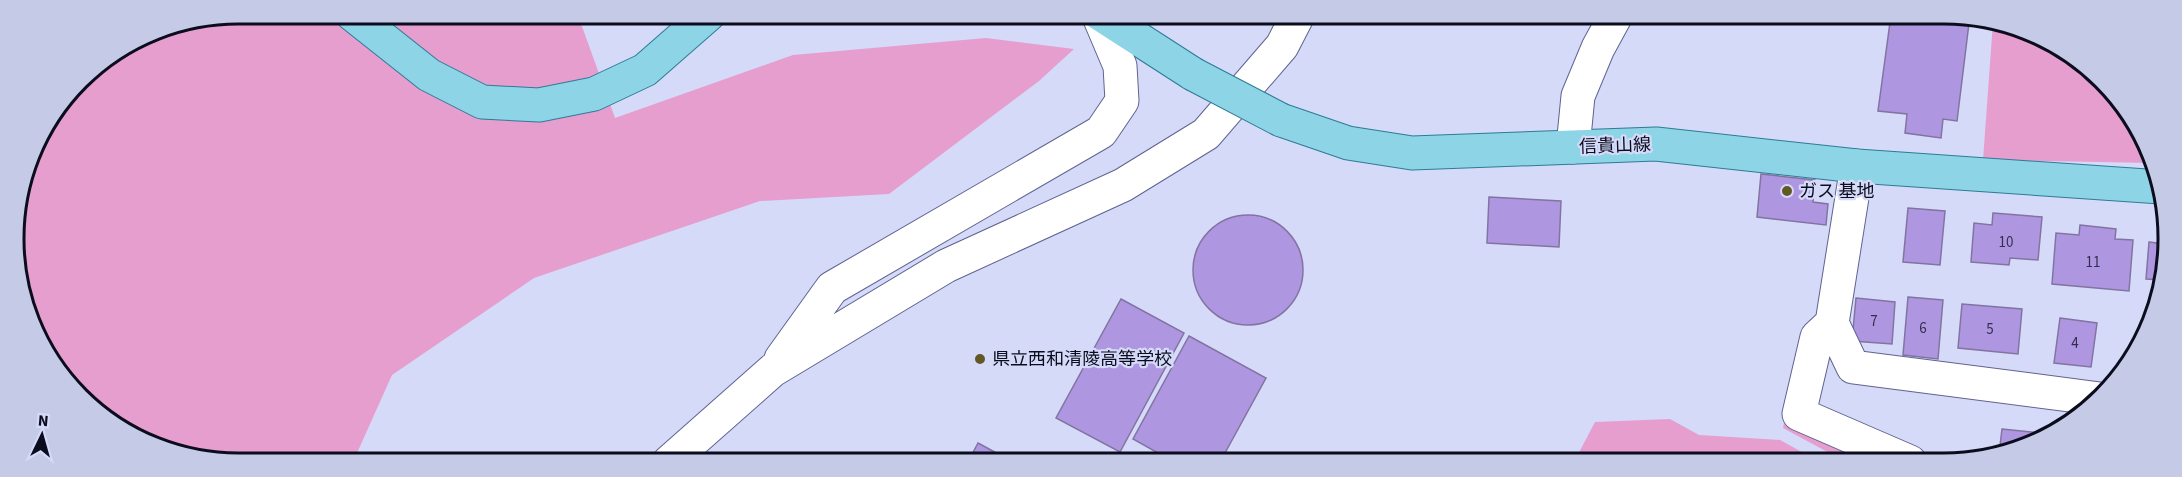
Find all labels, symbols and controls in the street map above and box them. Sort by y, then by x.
street label: 信貴山線 [1579,132,1651,160]
place label: ガス 基地 [1799,179,1875,204]
marker: ガス 基地 [1780,184,1794,198]
house number: 10 [1999,232,2013,253]
house number: 11 [2086,252,2100,273]
house number: 7 [1870,311,1878,332]
house number: 6 [1919,318,1927,339]
house number: 5 [1986,319,1994,340]
house number: 4 [2071,333,2079,354]
place label: 県立西和清陵高等学校 [992,347,1172,372]
marker: 県立西和清陵高等学校 [973,352,987,366]
north arrow [12,405,72,465]
text: N [37,410,49,432]

